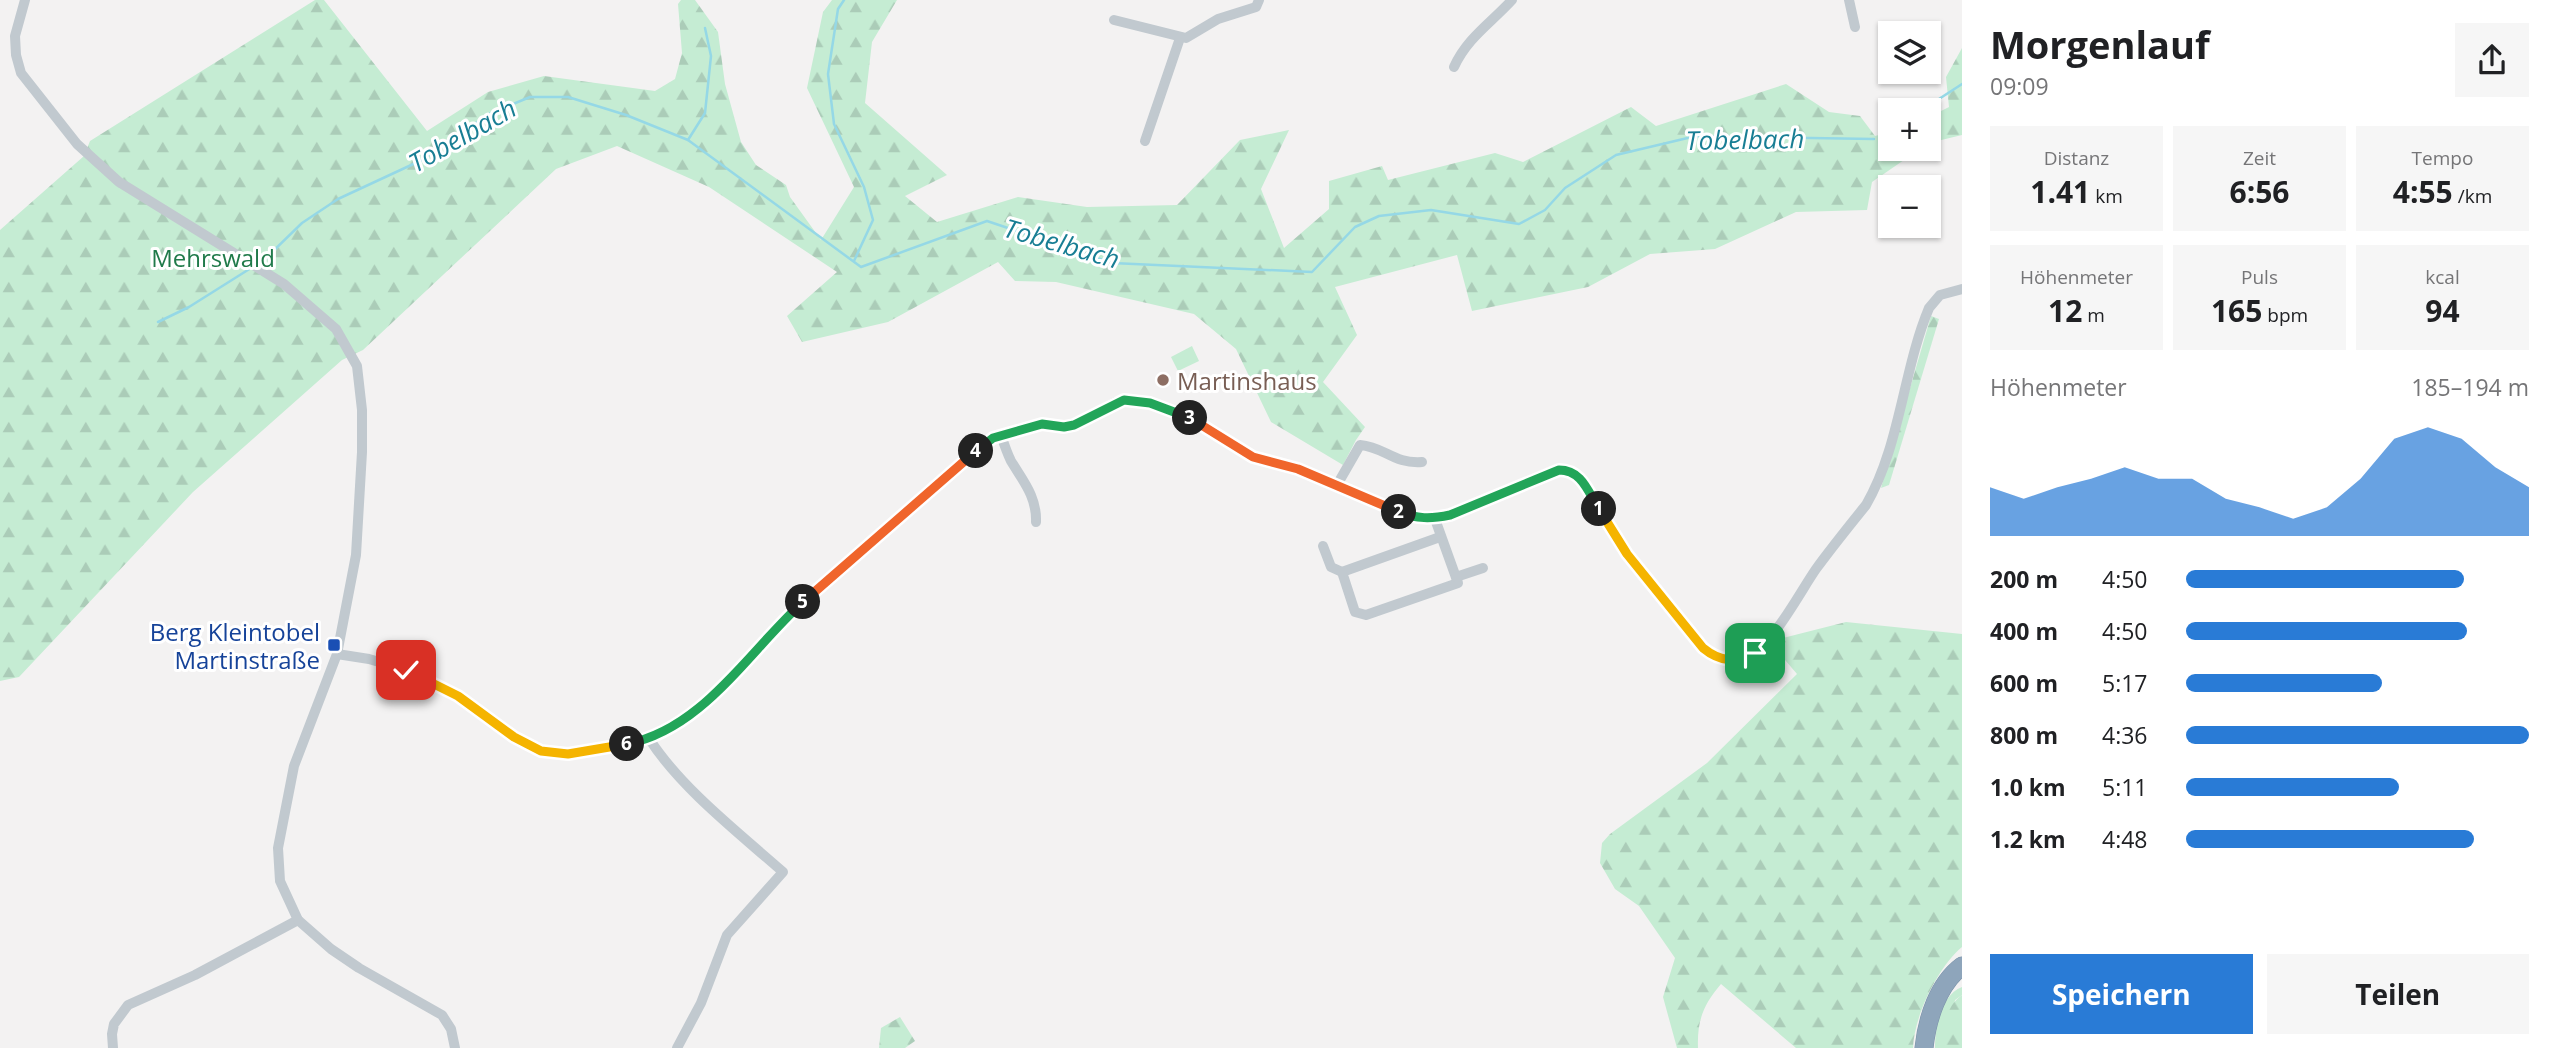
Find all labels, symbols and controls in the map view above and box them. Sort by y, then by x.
text: Morgenlauf [1990,18,2210,70]
map controls [1878,21,1941,238]
button: layers [1878,21,1941,84]
button: share [2455,23,2529,97]
text: 09:09 [1990,70,2049,102]
water label: Tobelbach [402,90,522,180]
button: + [1878,98,1941,161]
water label: Tobelbach [1685,120,1805,158]
text: Distanz [2044,145,2109,171]
text: Zeit [2243,145,2276,171]
text: Tempo [2412,145,2473,171]
text: 1.41 [2030,171,2090,212]
text: 6:56 [2229,171,2290,212]
text: 4:55 [2393,171,2453,212]
button: − [1878,175,1941,238]
text: km [2090,183,2123,209]
text: /km [2453,183,2492,209]
water label: Tobelbach [1000,209,1124,277]
park label: Mehrswald [151,241,275,274]
text: Höhenmeter [2020,264,2133,290]
text: Puls [2241,264,2278,290]
text: kcal [2425,264,2460,290]
text: 12 [2048,290,2082,331]
text: 165 [2211,290,2262,331]
text: 94 [2425,290,2460,331]
text: m [2082,302,2105,328]
text: bpm [2262,302,2308,328]
place label: Martinshaus [1177,364,1317,397]
text: Höhenmeter [1990,371,2127,403]
text: 185–194 m [2411,371,2529,403]
marker: Martinshaus [1155,372,1171,388]
pin: 3 [1172,400,1208,436]
text: 3 [1184,404,1195,430]
pin: 4 [958,434,993,468]
text: 4 [970,437,981,463]
pin: 1 [1582,491,1616,526]
pin: 2 [1382,494,1416,530]
text: 1 [1593,495,1604,521]
text: 2 [1393,498,1404,524]
text: 200 m [1990,563,2058,595]
text: 4:50 [2102,563,2148,595]
pin: 5 [786,584,820,620]
text: 5 [797,588,808,614]
place label: Berg Kleintobel Martinstraße [150,615,320,676]
text: 400 m [1990,615,2058,647]
text: 4:50 [2102,615,2148,647]
pin [1725,623,1785,683]
icon: arrive [1736,634,1774,672]
marker: Berg Kleintobel Martinstraße [326,637,342,653]
pin [376,640,436,700]
icon: check [387,651,425,689]
text: 600 m [1990,667,2058,699]
text: 5:17 [2102,667,2148,699]
text: 800 m [1990,719,2058,751]
text: 4:36 [2102,719,2148,751]
pin: 6 [610,726,644,762]
text: 6 [621,730,632,756]
text: 1.0 km [1990,771,2066,803]
text: 5:11 [2102,771,2148,803]
text: 1.2 km [1990,823,2066,855]
text: 4:48 [2102,823,2148,855]
button: Speichern [1990,954,2253,1034]
button: Teilen [2267,954,2529,1034]

